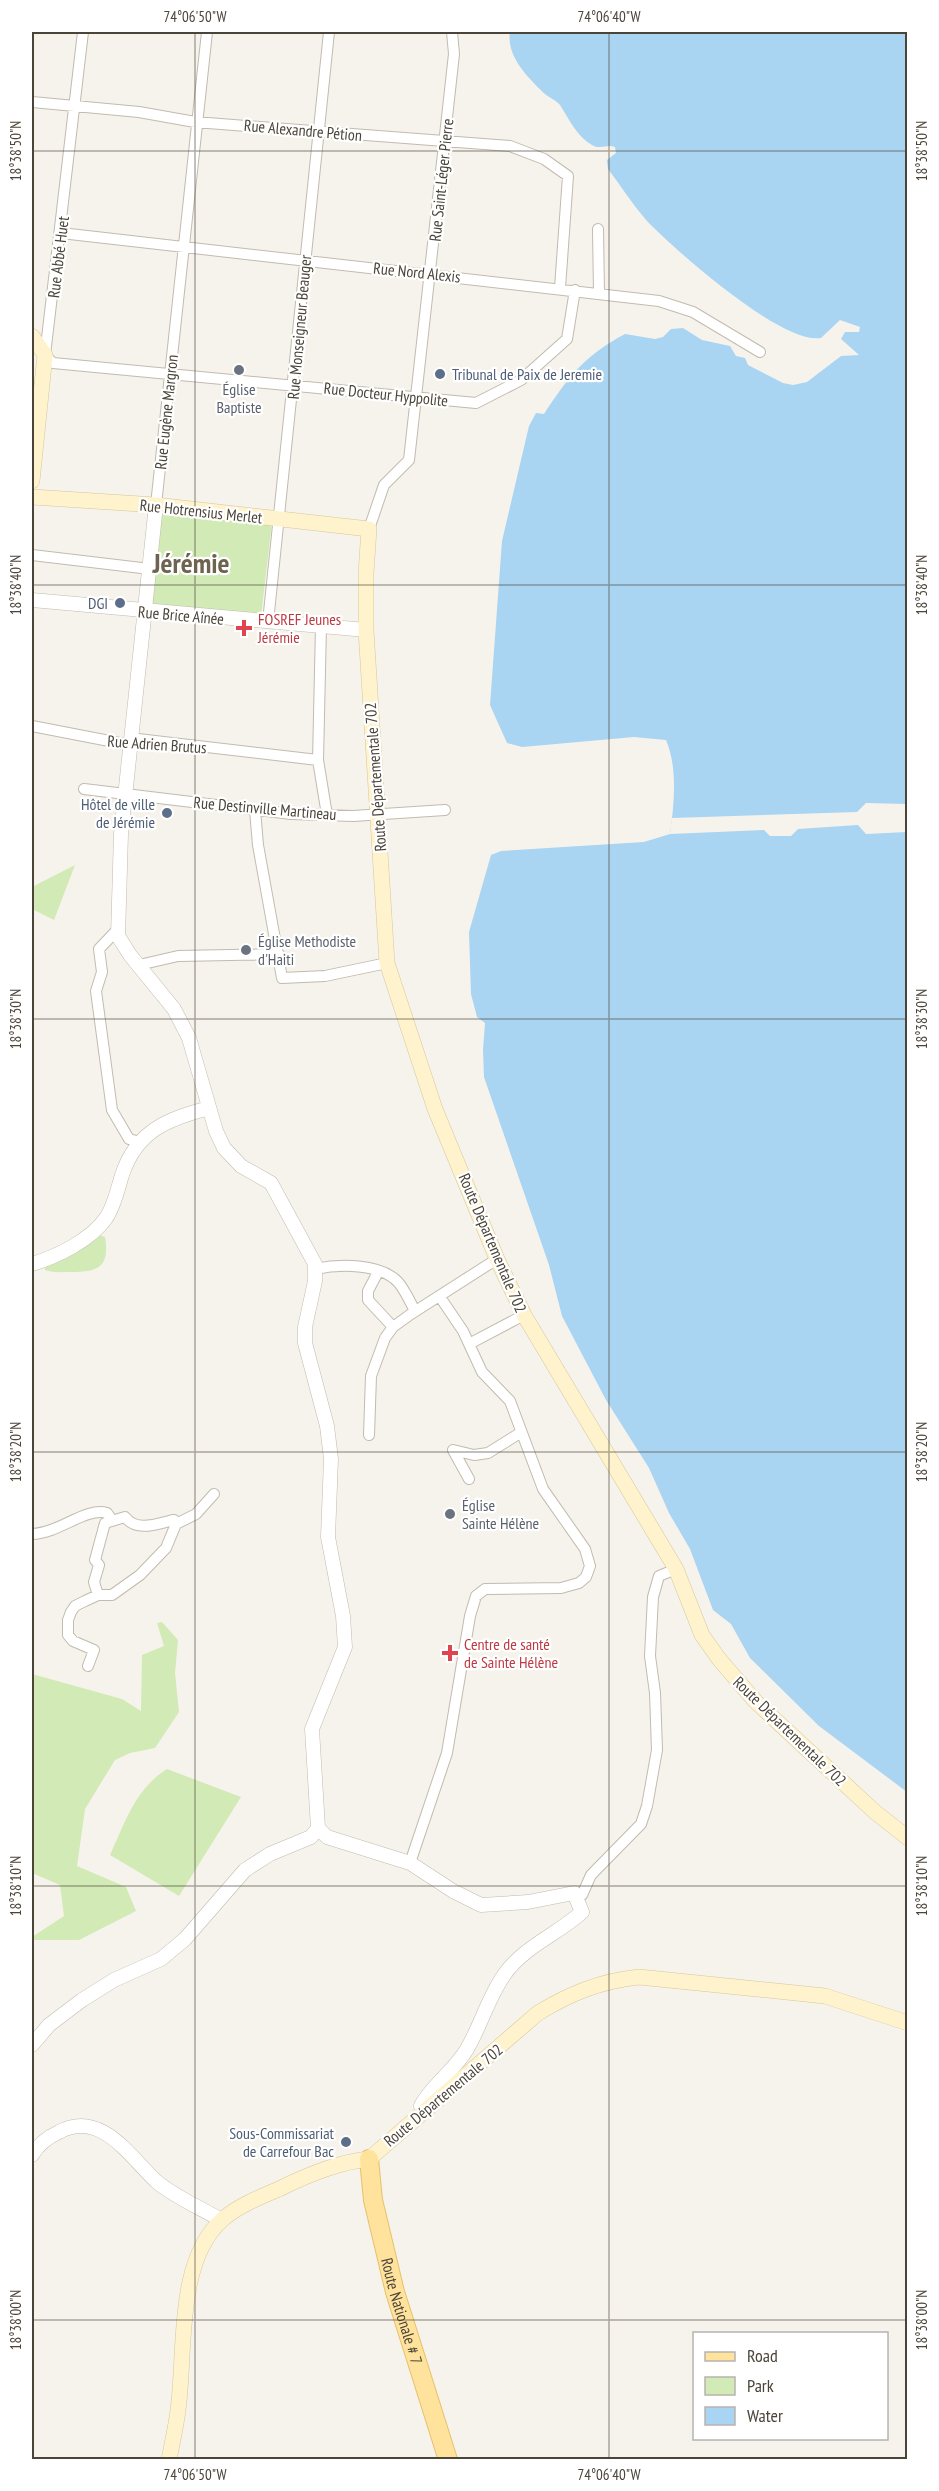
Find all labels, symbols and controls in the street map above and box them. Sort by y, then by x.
text: 74°06'50"W [163,7,227,26]
text: 74°06'40"W [577,7,641,26]
street label: Rue Alexandre Pétion [243,115,363,145]
street label: Rue Saint-Léger Pierre [425,118,457,242]
text: 18°38'50"N [6,121,25,181]
text: 18°38'50"N [912,121,931,181]
street label: Rue Abbé Huet [43,214,73,299]
street label: Rue Monseigneur Beauger [283,253,315,400]
street label: Rue Nord Alexis [372,257,462,287]
street label: Rue Eugène Margron [150,354,182,470]
marker: Église Baptiste [232,363,246,377]
place label: Tribunal de Paix de Jeremie [452,364,602,384]
marker: Tribunal de Paix de Jeremie [433,367,447,381]
street label: Rue Docteur Hyppolite [323,378,449,410]
place label: Église Baptiste [216,379,262,417]
street label: Rue Hotrensius Merlet [139,495,264,527]
district label: Jérémie [151,544,230,581]
text: 18°38'40"N [6,555,25,615]
text: 18°38'40"N [912,555,931,615]
place label: DGI [88,593,108,613]
marker: DGI [113,596,127,610]
street label: Rue Brice Aînée [137,601,225,629]
place label: FOSREF Jeunes Jérémie [257,609,341,647]
marker: FOSREF Jeunes Jérémie [235,619,253,637]
street label: Route Départementale 702 [360,702,390,852]
street label: Rue Adrien Brutus [107,731,207,757]
street label: Rue Destinville Martineau [193,792,337,824]
place label: Hôtel de ville de Jérémie [81,794,155,832]
marker: Hôtel de ville de Jérémie [160,806,174,820]
place label: Église Methodiste d'Haiti [258,931,356,969]
marker: Église Methodiste d'Haiti [239,943,253,957]
text: 18°38'30"N [6,989,25,1049]
text: 18°38'30"N [912,989,931,1049]
street label: Route Départementale 702 [455,1170,531,1316]
text: 18°38'20"N [6,1422,25,1482]
text: 18°38'20"N [912,1422,931,1482]
place label: Église Sainte Hélène [462,1495,539,1533]
marker: Église Sainte Hélène [443,1507,457,1521]
place label: Centre de santé de Sainte Hélène [464,1634,558,1672]
marker: Centre de santé de Sainte Hélène [441,1644,459,1662]
street label: Route Départementale 702 [729,1672,851,1790]
text: 18°38'10"N [6,1856,25,1916]
text: 18°38'10"N [912,1856,931,1916]
street label: Route Départementale 702 [379,2039,507,2151]
place label: Sous-Commissariat de Carrefour Bac [229,2123,335,2161]
marker: Sous-Commissariat de Carrefour Bac [339,2135,353,2149]
street label: Route Nationale # 7 [377,2256,427,2367]
text: 18°38'00"N [6,2290,25,2350]
text: 18°38'00"N [912,2290,931,2350]
legend [693,2332,888,2440]
text: Road [747,2344,778,2367]
text: Park [747,2374,774,2397]
text: Water [747,2404,783,2427]
text: 74°06'50"W [163,2465,227,2484]
text: 74°06'40"W [577,2465,641,2484]

